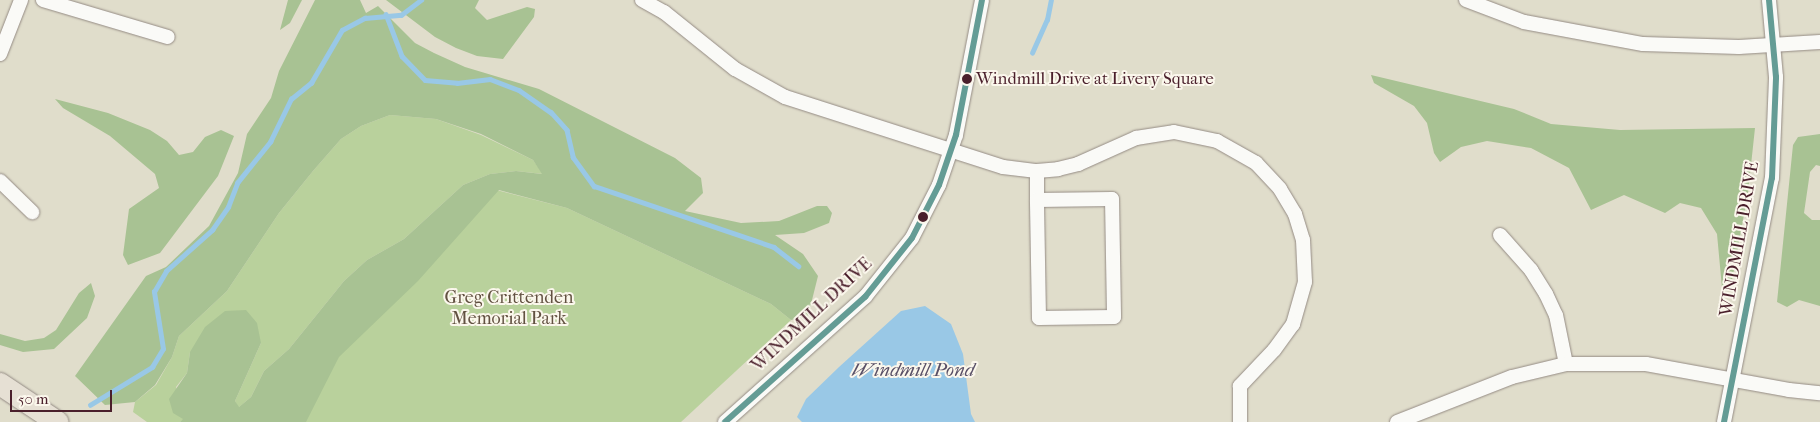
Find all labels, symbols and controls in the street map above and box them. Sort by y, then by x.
place label: Windmill Drive at Livery Square [976,69,1214,89]
marker: Windmill Drive at Livery Square [962,74,972,84]
street label: WINDMILL DRIVE [1716,160,1764,318]
unlabelled marker [918,212,928,222]
street label: WINDMILL DRIVE [747,254,877,376]
park label: Greg Crittenden Memorial Park [445,288,573,330]
water label: Windmill Pond [852,360,974,382]
scale bar [12,380,115,412]
text: 50 m [18,390,48,408]

